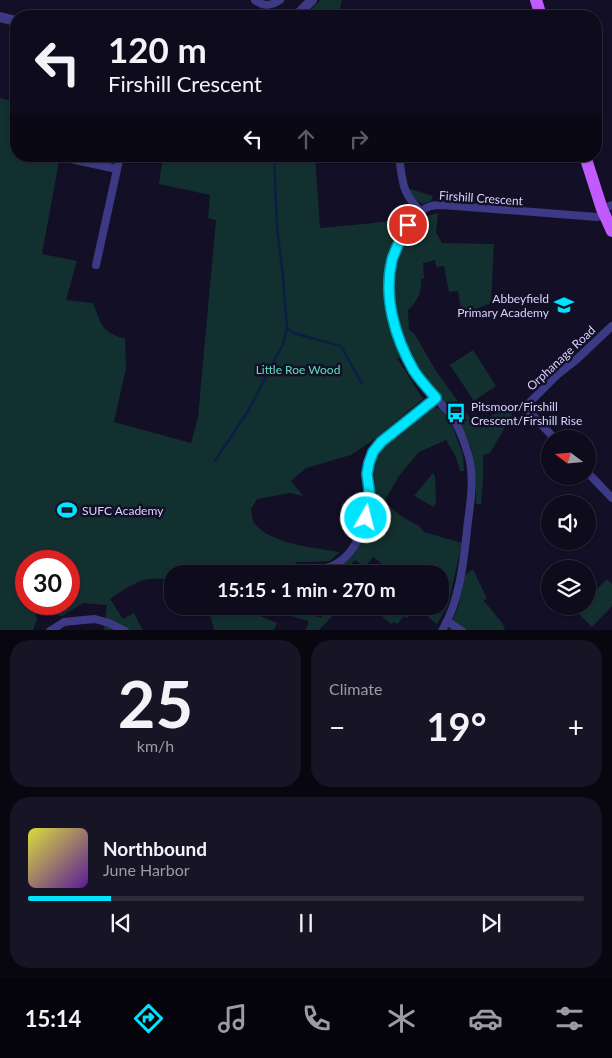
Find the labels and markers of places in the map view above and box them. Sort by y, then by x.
pin [387,204,429,246]
place label: Abbeyfield Primary Academy [457,291,550,320]
school or university icon: Abbeyfield Primary Academy [553,294,575,316]
place label: Pitsmoor/Firshill Crescent/Firshill Rise [471,399,582,428]
bus stop icon: Pitsmoor/Firshill Crescent/Firshill Rise [445,402,467,424]
sports icon: SUFC Academy [56,499,78,521]
place label: SUFC Academy [82,503,164,518]

